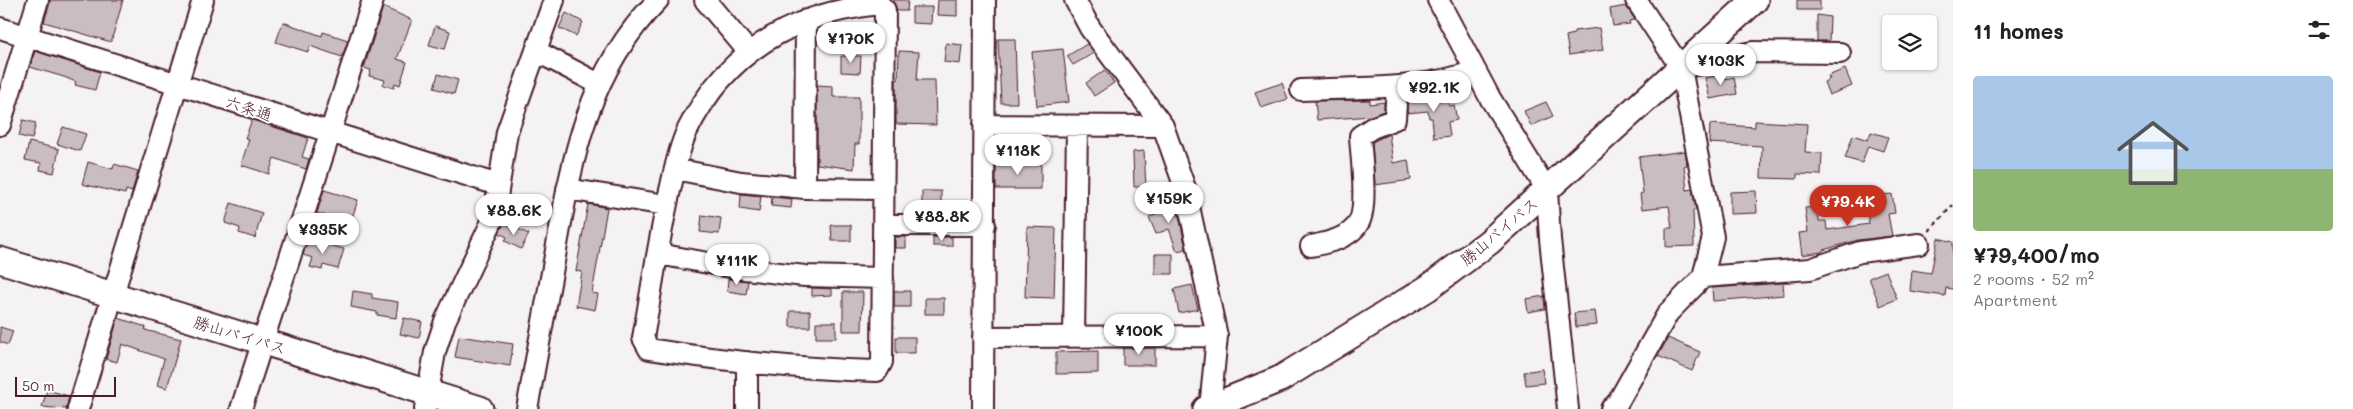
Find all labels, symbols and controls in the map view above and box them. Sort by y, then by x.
map controls [1882,15,1937,70]
button: layers [1882,15,1937,70]
icon: filters [2305,16,2333,44]
text: 11 homes [1973,17,2064,44]
pin: ¥170K [816,22,886,64]
text: ¥170K [827,27,875,48]
pin: ¥103K [1686,44,1756,86]
text: ¥103K [1697,49,1745,70]
pin: ¥92.1K [1393,70,1475,113]
text: ¥92.1K [1408,76,1460,97]
street label: 六条通 [223,90,275,125]
icon: home [2108,108,2198,198]
pin: ¥118K [983,134,1053,176]
text: ¥118K [995,139,1041,160]
pin: ¥159K [1134,182,1204,224]
pin: ¥79.4K [1807,184,1889,227]
text: ¥159K [1145,187,1193,208]
text: ¥79.4K [1821,190,1875,211]
street label: 勝山バイパス [1455,192,1542,269]
pin: ¥88.6K [473,194,555,236]
text: ¥88.6K [486,199,542,220]
pin: ¥88.8K [901,200,983,242]
text: ¥88.8K [914,205,970,226]
pin: ¥335K [288,212,358,255]
text: ¥335K [298,218,348,239]
text: ¥79,400/mo [1973,241,2100,268]
pin: ¥111K [702,244,772,286]
text: ¥111K [716,249,758,270]
text: 2 rooms · 52 m² [1973,268,2094,289]
text: Apartment [1973,289,2058,310]
street label: 勝山バイパス [191,310,289,359]
pin: ¥100K [1104,314,1174,356]
text: ¥100K [1115,319,1163,340]
scale bar [15,374,116,397]
text: 50 m [22,376,54,395]

